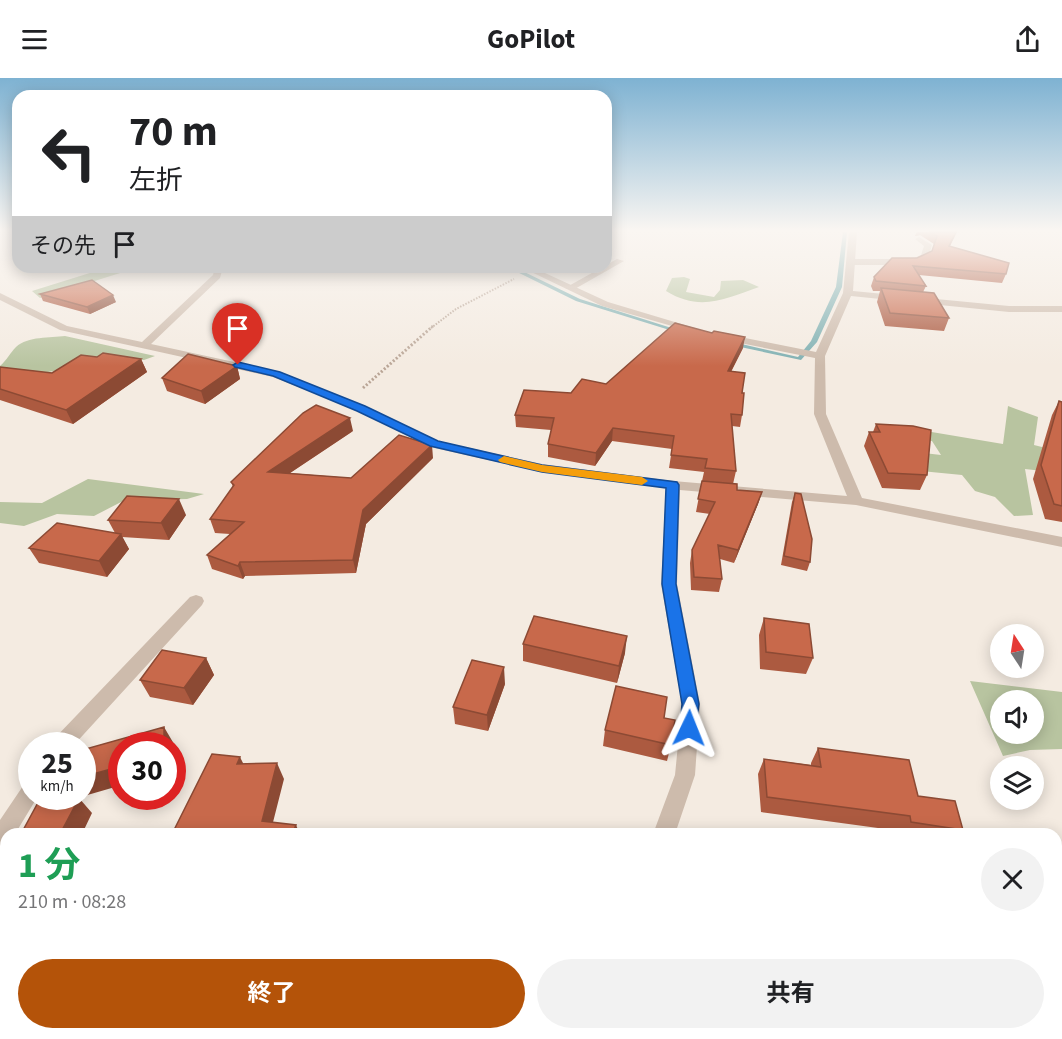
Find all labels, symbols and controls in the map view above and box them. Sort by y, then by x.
text: GoPilot [487,20,575,59]
icon: menu [18,23,51,56]
icon: share [1011,23,1044,56]
text: 70 m [129,102,218,162]
icon: left [30,114,108,192]
text: 左折 [129,161,183,200]
icon: arrive [108,228,141,261]
text: その先 [30,230,96,262]
pin [212,303,263,365]
icon: arrive [221,312,254,345]
north arrow [990,624,1044,678]
map controls [990,624,1044,810]
button: sound [990,690,1044,744]
position arrow [657,696,721,760]
speed limit sign: 30 [108,732,186,810]
text: 25 [41,742,73,785]
button: layers [990,756,1044,810]
text: km/h [40,776,74,797]
text: 1 分 [18,840,80,891]
button: close [981,848,1044,911]
text: 210 m · 08:28 [18,888,126,916]
button: 終了 [18,959,525,1028]
button: 共有 [537,959,1044,1028]

